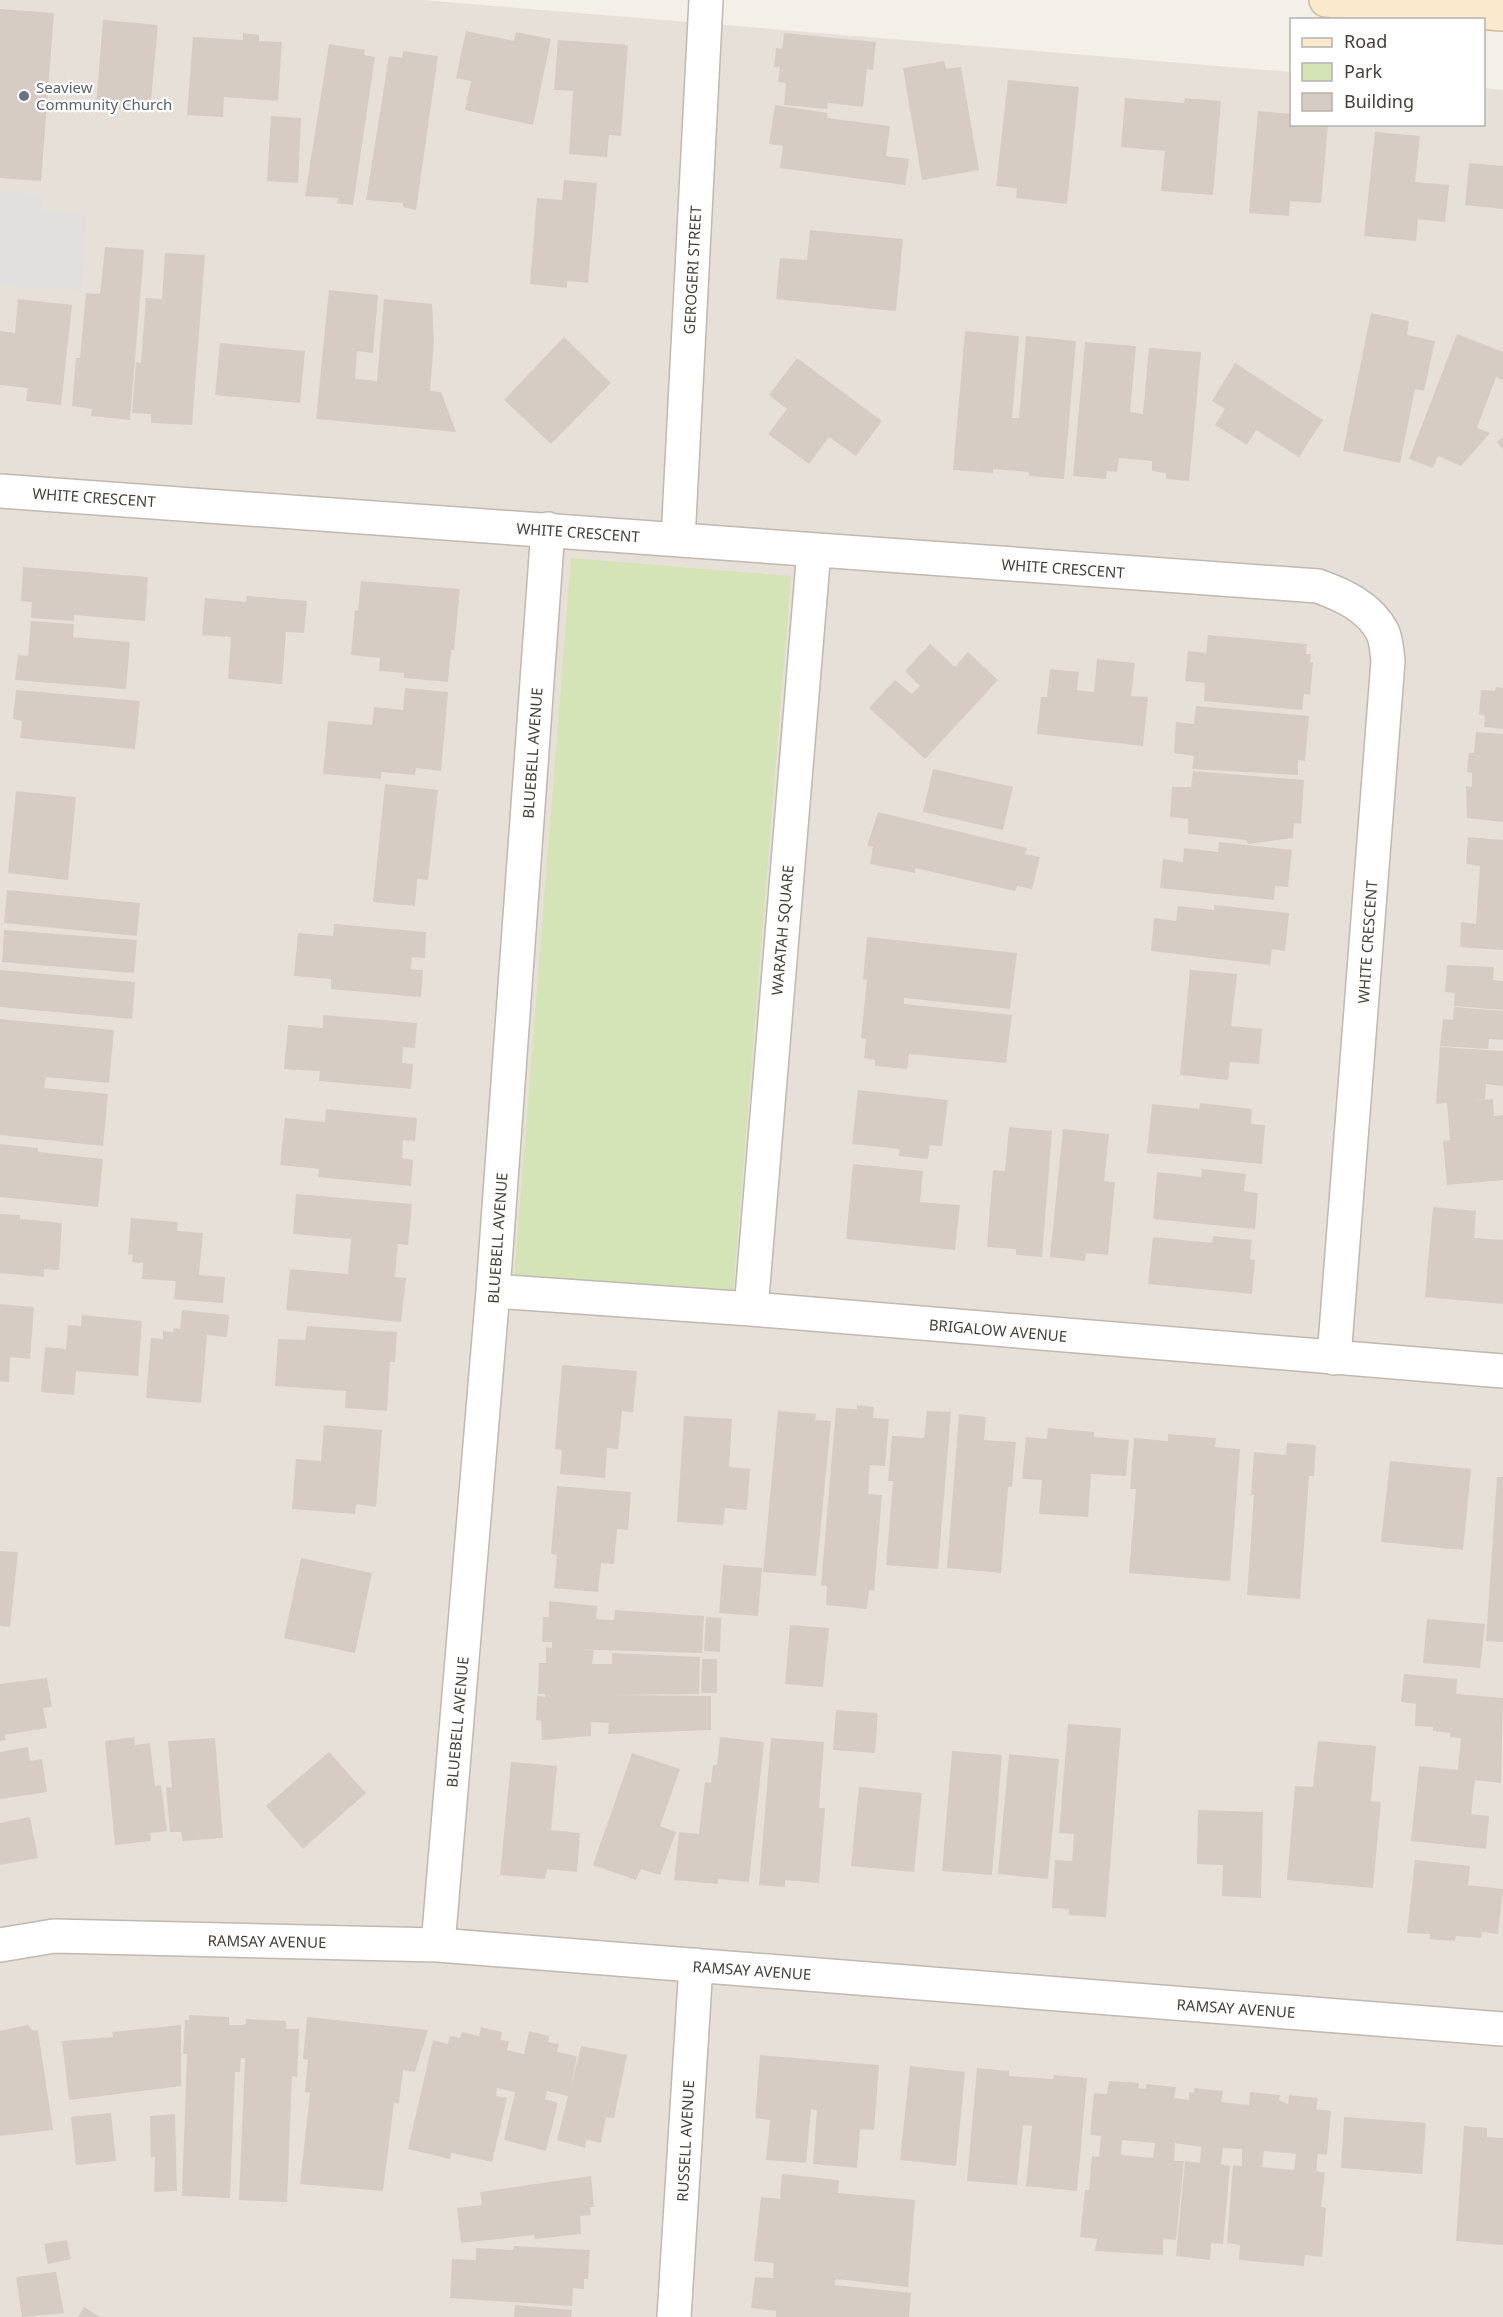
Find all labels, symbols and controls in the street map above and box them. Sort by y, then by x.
legend [1290,18,1485,126]
text: Road [1344,29,1387,53]
text: Park [1344,59,1382,83]
place label: Seaview Community Church [36,77,172,114]
marker: Seaview Community Church [17,89,31,103]
text: Building [1344,89,1414,113]
street label: GEROGERI STREET [679,205,705,335]
street label: WHITE CRESCENT [32,483,157,511]
street label: WHITE CRESCENT [516,518,641,546]
street label: WHITE CRESCENT [1001,554,1126,582]
street label: BLUEBELL AVENUE [517,687,547,819]
street label: WARATAH SQUARE [766,864,798,996]
street label: WHITE CRESCENT [1353,879,1381,1004]
street label: BLUEBELL AVENUE [482,1172,512,1304]
street label: BRIGALOW AVENUE [928,1314,1068,1346]
street label: BLUEBELL AVENUE [441,1656,473,1788]
street label: RAMSAY AVENUE [207,1930,327,1952]
street label: RAMSAY AVENUE [692,1956,812,1984]
street label: RAMSAY AVENUE [1176,1994,1296,2022]
street label: RUSSELL AVENUE [672,2080,698,2202]

